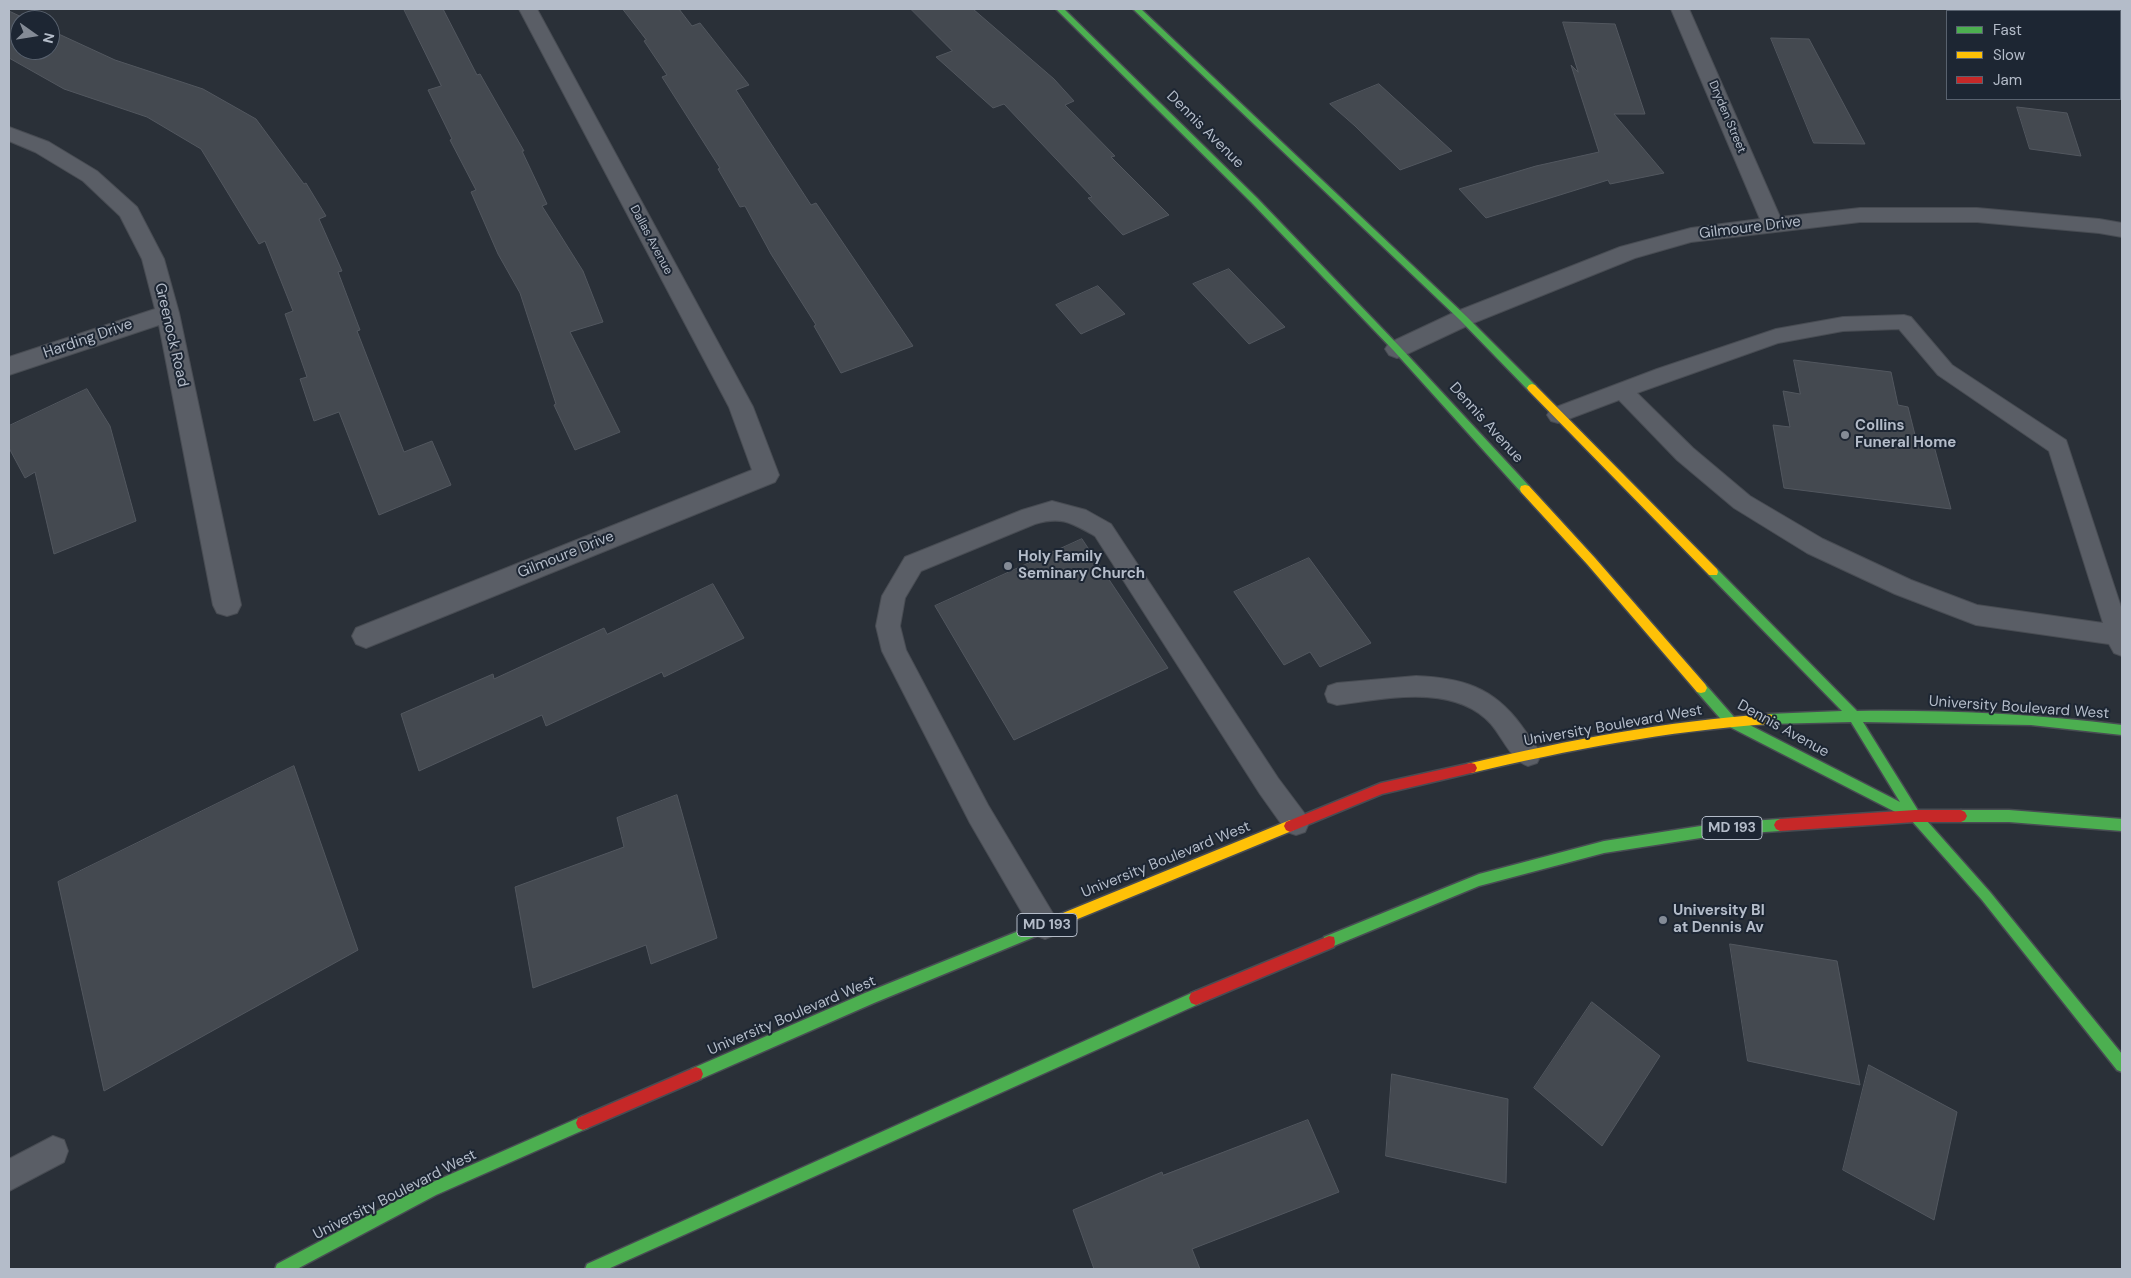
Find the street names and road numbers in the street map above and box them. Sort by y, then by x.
street label: Dryden Street [1705,79,1749,155]
street label: Dennis Avenue [1163,88,1247,172]
street label: Dallas Avenue [627,203,675,277]
street label: Gilmoure Drive [1698,213,1802,243]
street label: Greenock Road [150,281,192,389]
street label: Harding Drive [41,315,135,363]
street label: Dennis Avenue [1445,379,1527,467]
street label: Gilmoure Drive [515,527,617,583]
street label: University Boulevard West [1928,693,2110,723]
street label: Dennis Avenue [1734,696,1832,762]
street label: University Boulevard West [1522,701,1704,751]
road number: MD 193 [1702,816,1762,840]
street label: University Boulevard West [1079,818,1253,902]
road number: MD 193 [1017,914,1077,936]
street label: University Boulevard West [705,972,879,1060]
street label: University Boulevard West [310,1146,480,1244]

